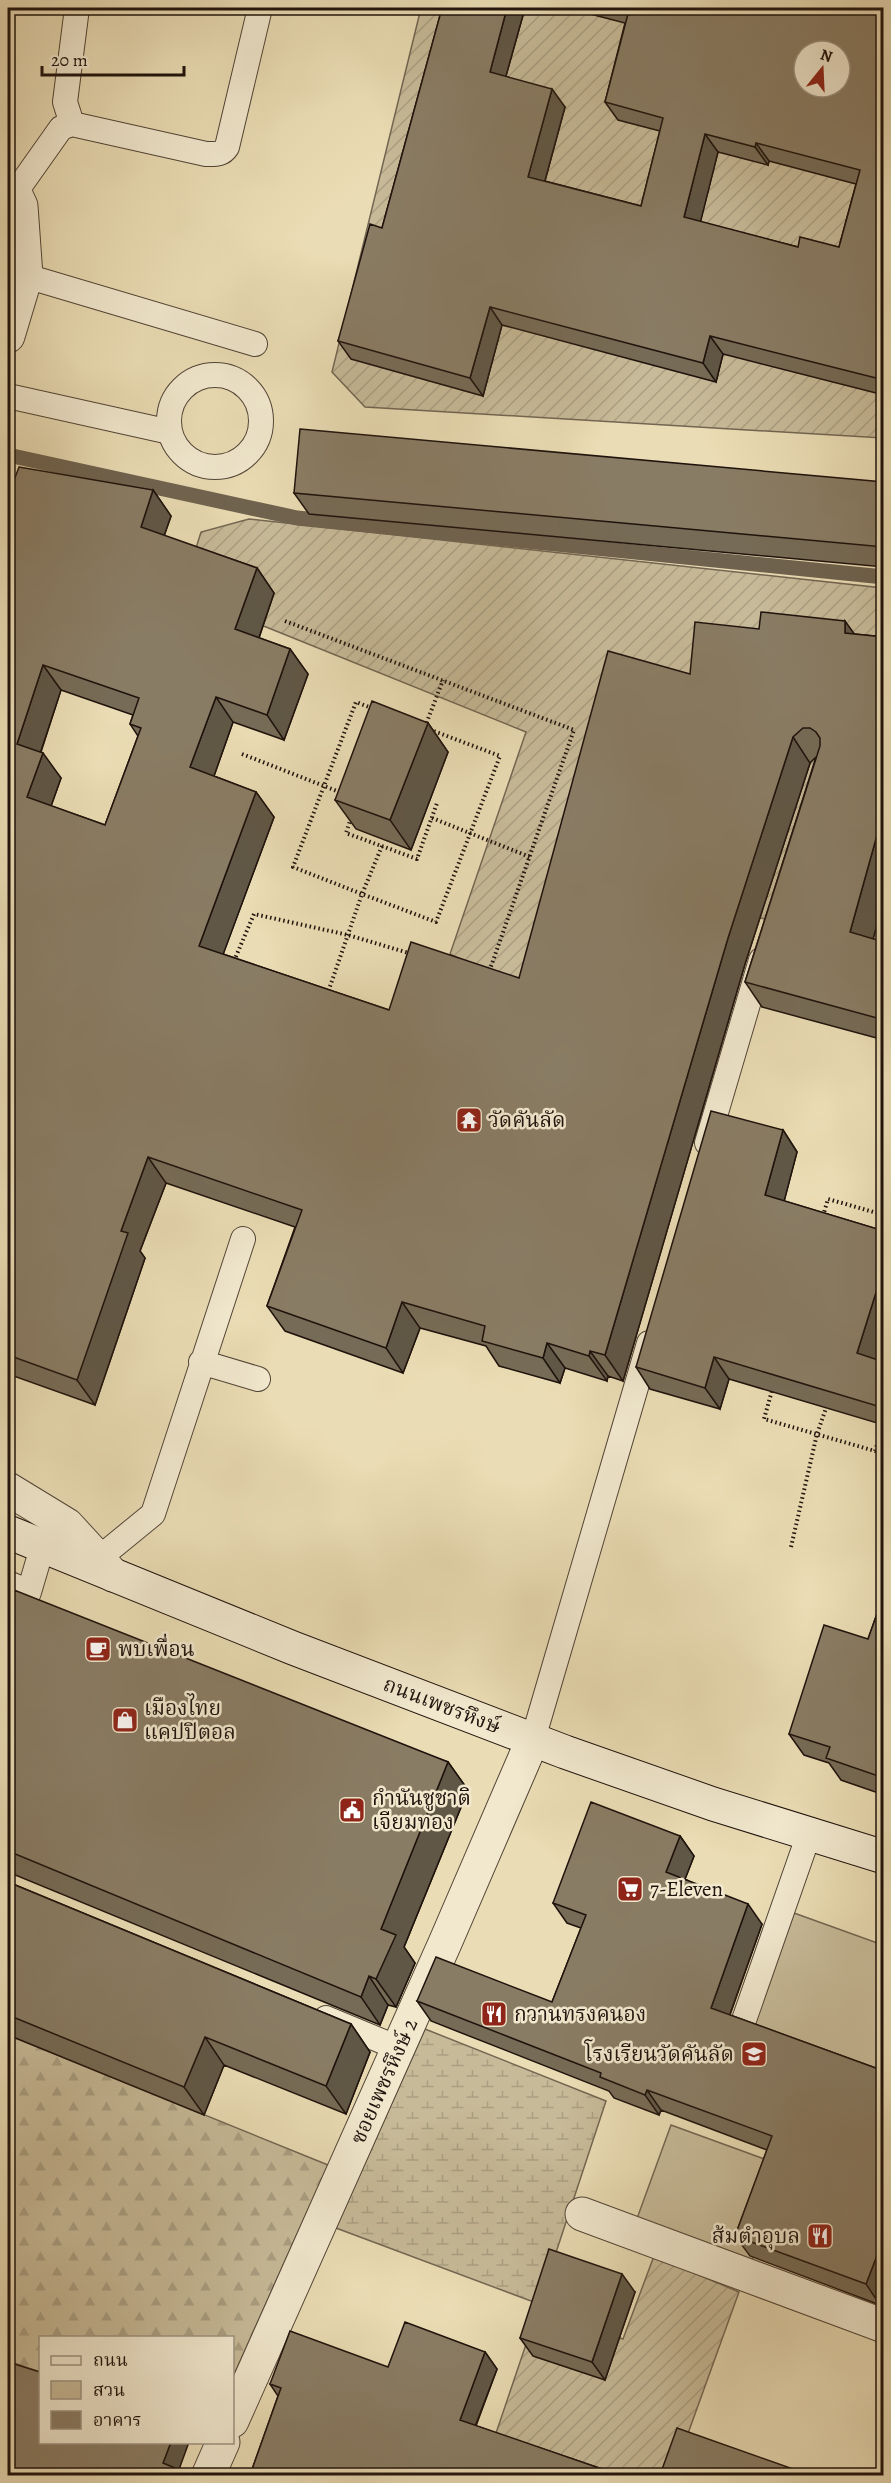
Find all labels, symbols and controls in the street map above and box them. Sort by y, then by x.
scale bar [42,39,184,77]
north arrow [792,39,852,99]
text: N [817,43,836,68]
text: 20 m [51,48,88,72]
temple icon: วัดคันลัด [454,1105,484,1135]
place label: วัดคันลัด [488,1106,565,1134]
place label: พบเพื่อน [118,1633,195,1663]
cafe icon: พบเพื่อน [83,1634,113,1664]
street label: ถนนเพชรหึงษ์ [379,1670,505,1740]
place label: เมืองไทย แคปปิตอล [144,1693,236,1746]
shop icon: เมืองไทย แคปปิตอล [110,1705,140,1735]
place label: กำนันชูชาติ เจียมทอง [372,1784,471,1836]
public building icon: กำนันชูชาติ เจียมทอง [337,1795,367,1825]
supermarket icon: 7-Eleven [615,1874,645,1904]
place label: 7-Eleven [650,1875,723,1903]
restaurant icon: กวานทรงคนอง [479,1999,509,2029]
place label: กวานทรงคนอง [514,2000,646,2028]
street label: ซอยเพชรหึงษ์ 2 [344,2014,424,2148]
place label: โรงเรียนวัดคันลัด [584,2039,734,2068]
school or university icon: โรงเรียนวัดคันลัด [739,2039,769,2069]
restaurant icon: ส้มตำอุบล [805,2221,835,2251]
place label: ส้มตำอุบล [712,2222,800,2250]
legend [39,2336,234,2444]
text: ถนน [93,2348,128,2372]
text: สวน [93,2378,125,2402]
text: อาคาร [93,2408,142,2432]

